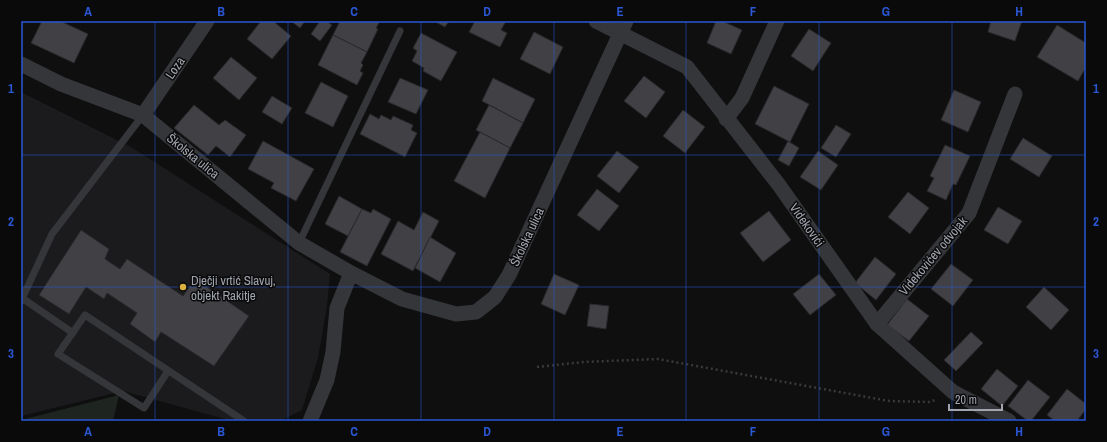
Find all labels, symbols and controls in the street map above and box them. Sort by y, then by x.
text: A [84,3,92,20]
text: B [217,3,225,20]
text: C [350,3,358,20]
text: D [483,3,491,20]
text: E [616,3,624,20]
text: F [750,3,757,20]
text: G [882,3,890,20]
text: H [1015,3,1023,20]
street label: Loza [161,54,189,82]
text: 1 [8,80,14,97]
text: 1 [1093,80,1099,97]
street label: Školska ulica [163,130,223,182]
street label: Videkovići [786,200,828,250]
street label: Školska ulica [506,205,548,269]
text: 2 [8,213,14,230]
street label: Videkovićev odvojak [895,213,971,299]
text: 2 [1093,213,1099,230]
place label: Dječji vrtić Slavuj, objekt Rakitje [191,272,276,304]
marker: Dječji vrtić Slavuj, objekt Rakitje [178,282,188,292]
text: 3 [8,345,14,362]
text: 3 [1093,345,1099,362]
scale bar [949,386,1002,412]
text: 20 m [955,392,977,408]
text: A [84,423,92,440]
text: B [217,423,225,440]
text: C [350,423,358,440]
text: D [483,423,491,440]
text: E [616,423,624,440]
text: F [750,423,757,440]
text: G [882,423,890,440]
text: H [1015,423,1023,440]

